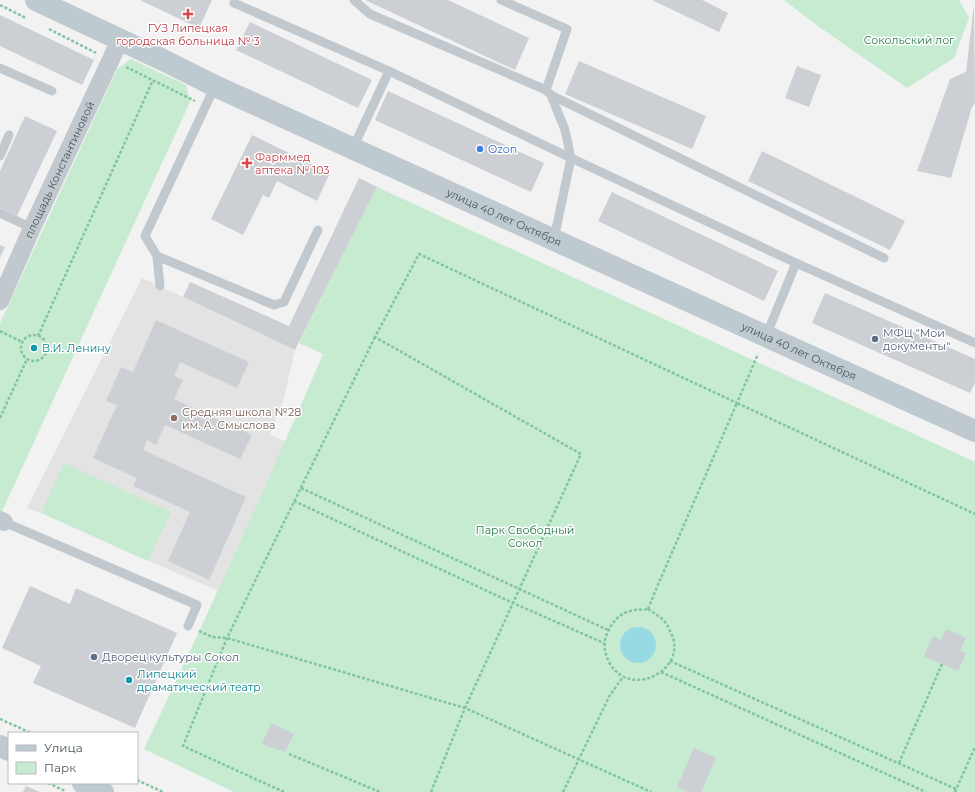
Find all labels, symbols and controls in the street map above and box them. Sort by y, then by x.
marker: ГУЗ Липецкая городская больница № 3 [182,8,194,20]
place label: ГУЗ Липецкая городская больница № 3 [116,21,260,48]
park label: Сокольский лог [864,33,955,47]
street label: площадь Константиновой [21,99,97,241]
place label: Ozon [488,142,517,156]
marker: Ozon [475,144,485,154]
place label: Фарммед аптека № 103 [255,150,330,177]
marker: Фарммед аптека № 103 [242,158,252,168]
street label: улица 40 лет Октября [443,185,564,249]
street label: улица 40 лет Октября [738,318,859,383]
place label: МФЦ "Мои документы" [883,326,950,353]
marker: МФЦ "Мои документы" [870,334,880,344]
place label: В.И. Ленину [42,341,112,355]
marker: В.И. Ленину [29,343,39,353]
place label: Средняя школа №28 им. А. Смыслова [182,405,301,432]
marker: Средняя школа №28 им. А. Смыслова [169,413,179,423]
park label: Парк Свободный Сокол [476,523,574,550]
place label: Дворец культуры Сокол [102,650,239,664]
marker: Дворец культуры Сокол [89,652,99,662]
place label: Липецкий драматический театр [137,667,261,694]
marker: Липецкий драматический театр [124,675,134,685]
legend [8,732,138,784]
text: Улица [44,740,83,755]
text: Парк [44,760,76,775]

